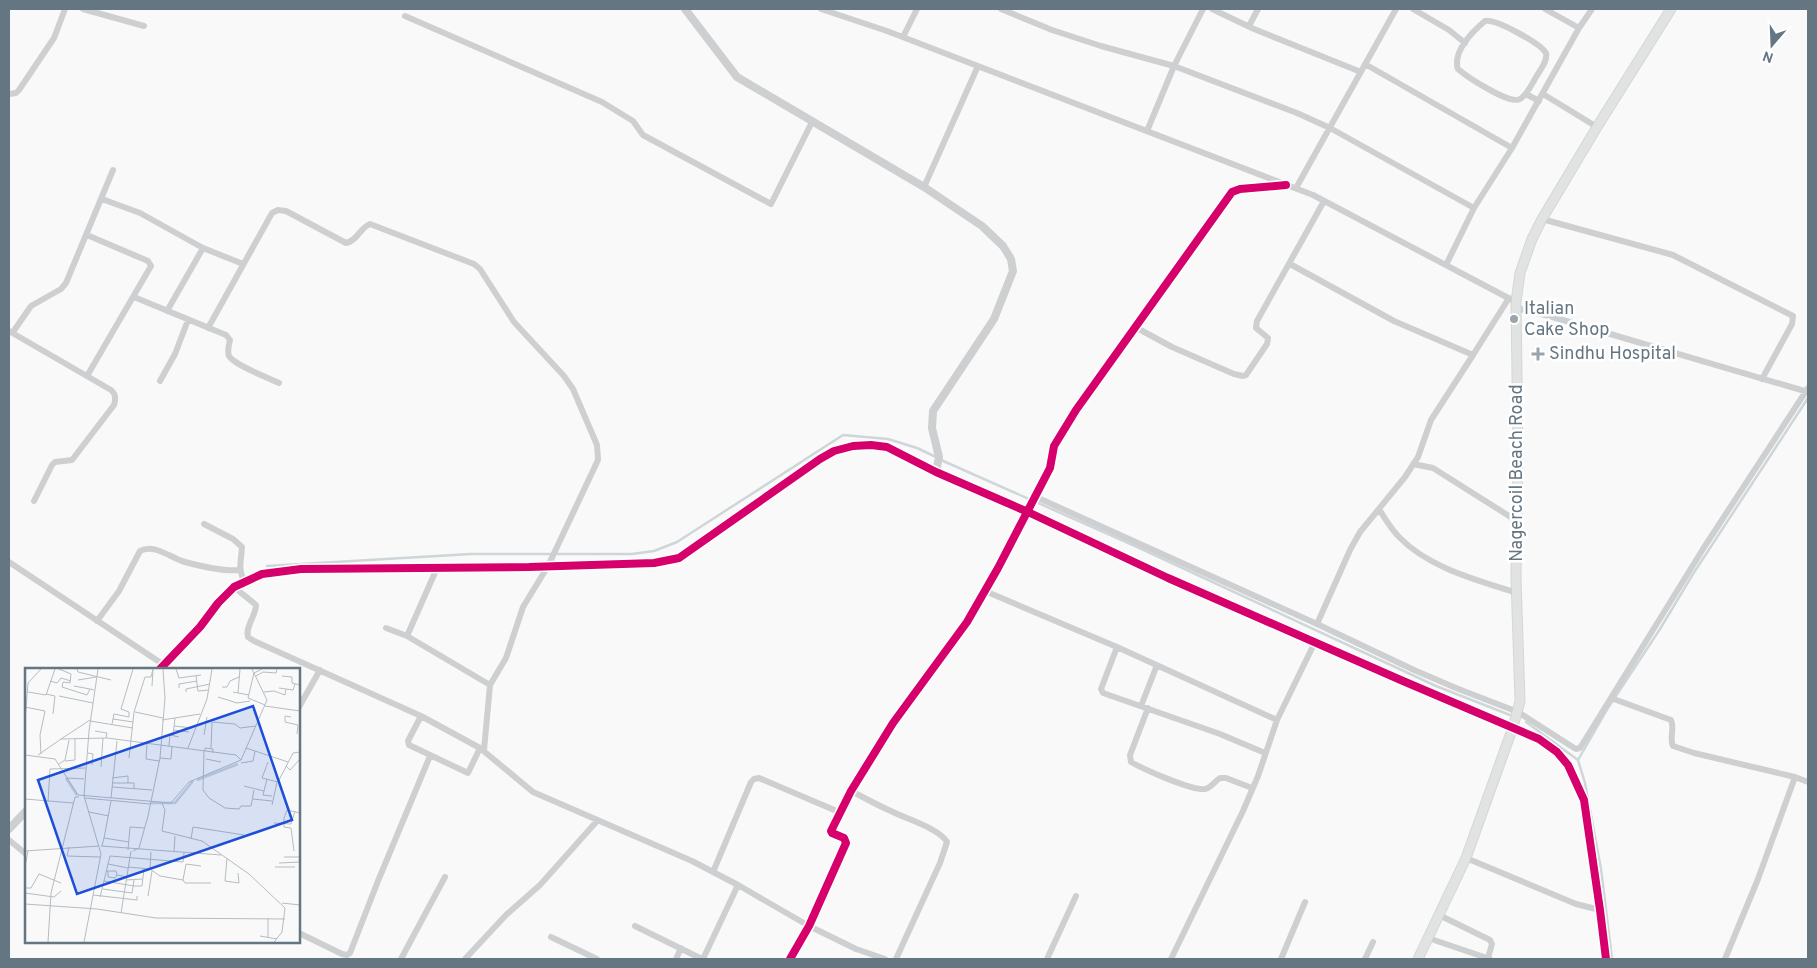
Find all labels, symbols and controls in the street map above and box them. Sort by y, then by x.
north arrow [1747,20,1797,70]
text: N [1761,46,1776,66]
place label: Italian Cake Shop [1524,298,1609,342]
marker: Italian Cake Shop [1508,313,1520,325]
place label: Sindhu Hospital [1549,343,1676,366]
marker: Sindhu Hospital [1531,347,1545,361]
street label: Nagercoil Beach Road [1506,384,1529,562]
inset map [25,668,300,943]

